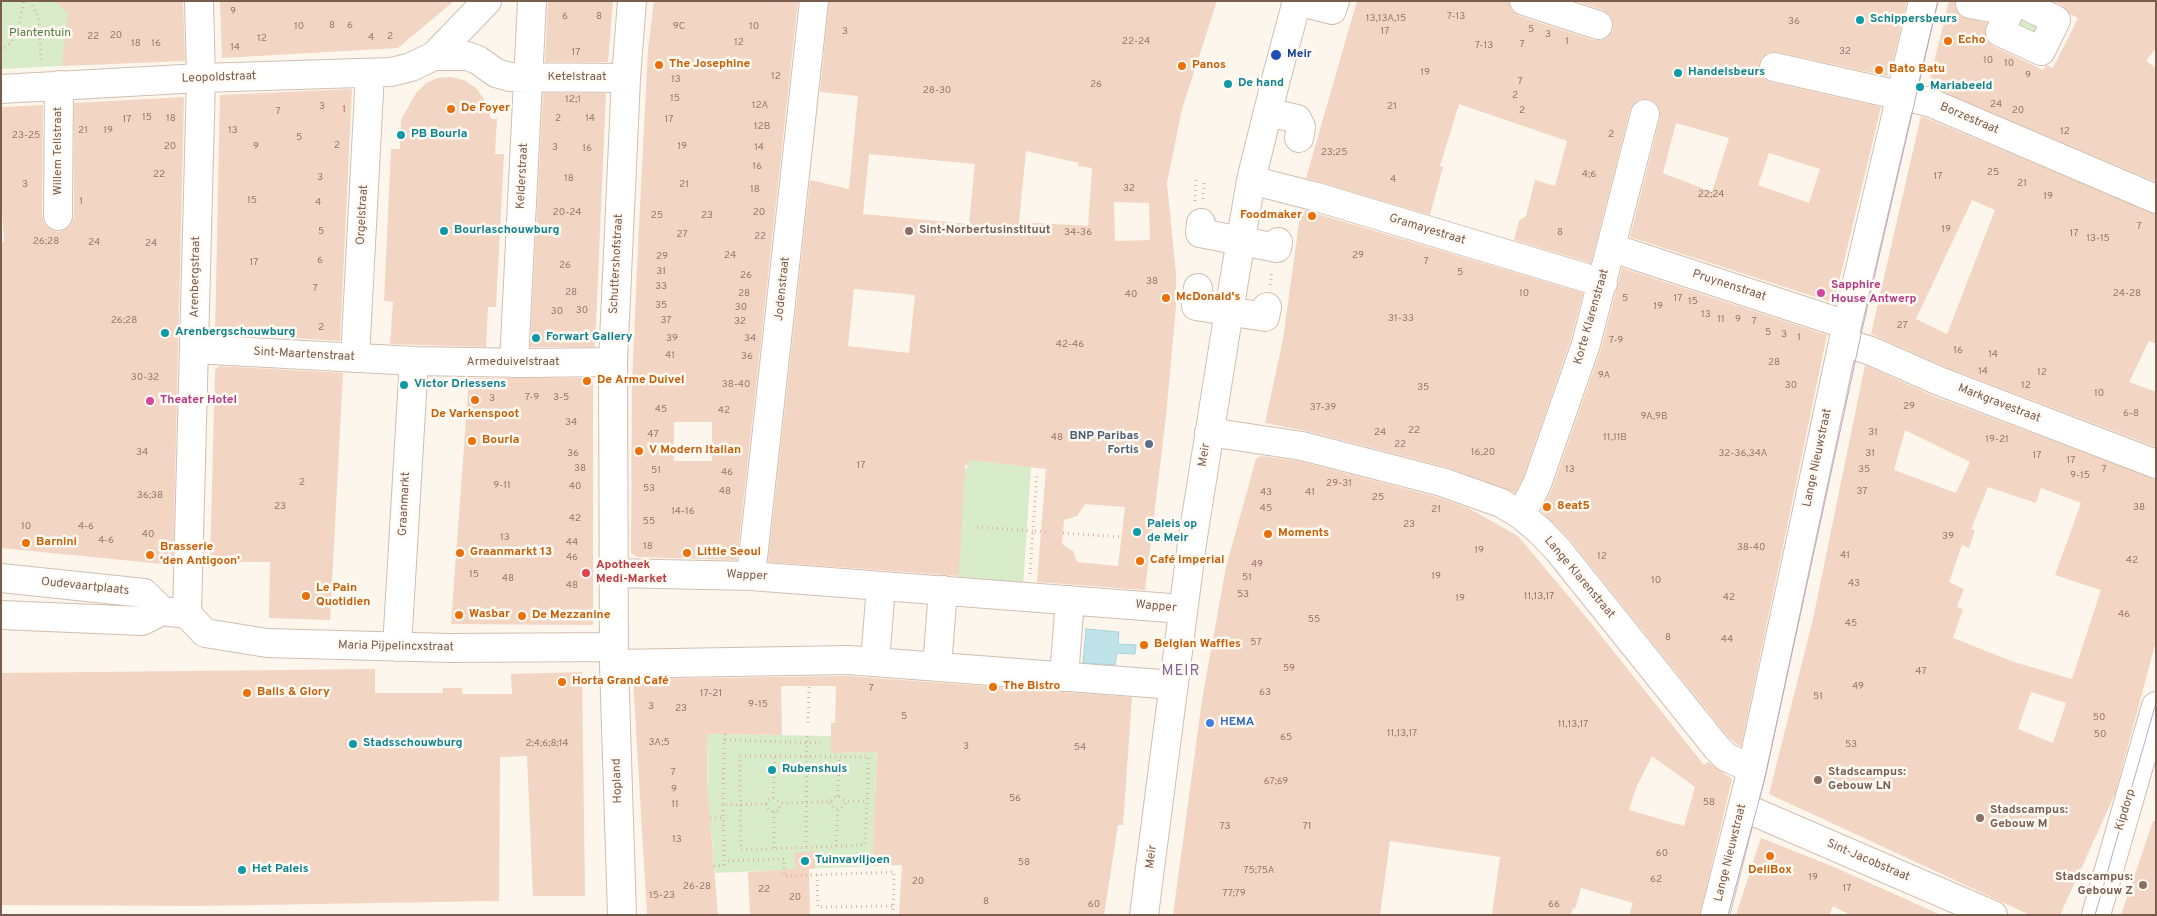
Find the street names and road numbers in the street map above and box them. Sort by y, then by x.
street label: Leopoldstraat [181,70,257,86]
street label: Ketelstraat [547,71,607,85]
street label: Borzestraat [1937,100,2001,138]
street label: Willem Tellstraat [52,107,66,195]
street label: Kelderstraat [514,143,532,209]
street label: Orgelstraat [354,184,372,246]
street label: Gramayestraat [1387,212,1467,248]
street label: Schuttershofstraat [607,214,627,314]
street label: Arenbergstraat [188,236,204,318]
street label: Jodenstraat [772,256,794,322]
street label: Korte Klarenstraat [1571,267,1613,367]
street label: Pruynenstraat [1690,267,1768,305]
street label: Sint-Maartenstraat [253,345,355,365]
street label: Armeduivelstraat [466,356,560,370]
street label: Markgravestraat [1956,382,2042,426]
street label: Lange Nieuwstraat [1801,407,1835,509]
street label: Meir [1196,442,1214,468]
street label: Graanmarkt [396,471,414,537]
street label: Lange Klarenstraat [1541,534,1617,622]
street label: Wapper [726,568,768,584]
street label: Oudevaartplaats [40,575,130,599]
street label: Wapper [1135,598,1177,616]
street label: Maria Pijpelincxstraat [338,639,454,655]
street label: Hopland [610,758,626,804]
street label: Kipdorp [2113,787,2139,833]
street label: Lange Nieuwstraat [1712,803,1750,903]
street label: Sint-Jacobstraat [1824,837,1912,885]
street label: Meir [1143,844,1161,870]

